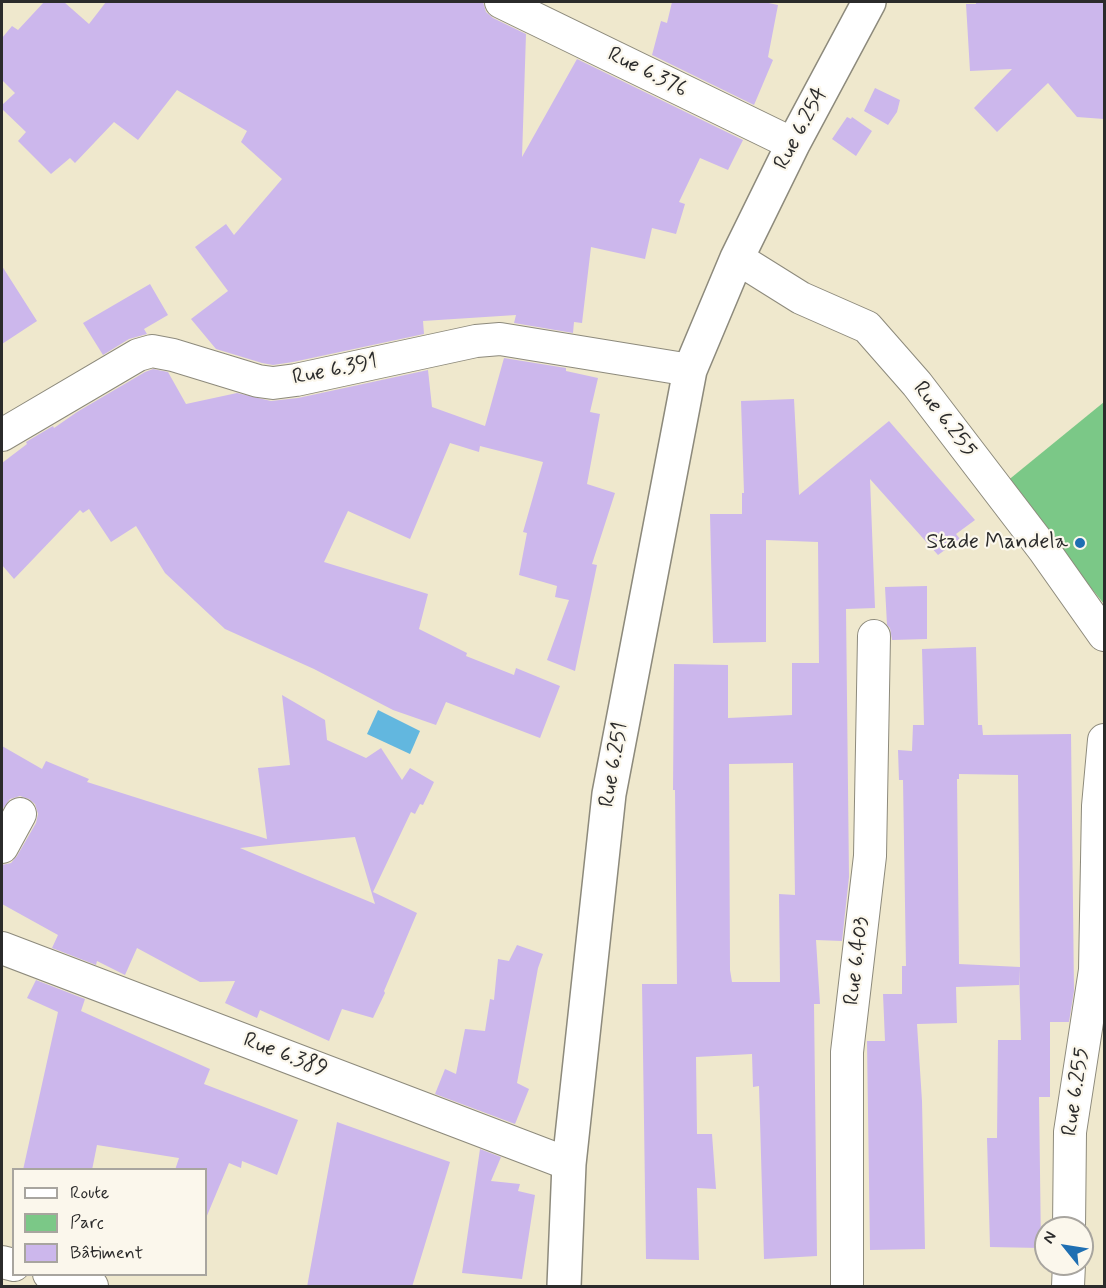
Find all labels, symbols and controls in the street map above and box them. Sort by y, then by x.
street label: Rue 6.376 [603,42,691,104]
street label: Rue 6.254 [769,83,835,175]
street label: Rue 6.391 [290,350,380,392]
street label: Rue 6.255 [906,377,982,463]
place label: Stade Mandela [926,530,1068,556]
marker: Stade Mandela [1073,536,1087,550]
street label: Rue 6.251 [595,721,635,809]
street label: Rue 6.403 [839,915,877,1007]
street label: Rue 6.389 [239,1028,331,1084]
street label: Rue 6.255 [1058,1046,1096,1138]
legend [12,1168,207,1276]
text: Route [70,1181,109,1205]
text: Parc [70,1211,104,1235]
north arrow [1034,1216,1094,1276]
text: N [1038,1228,1061,1248]
text: Bâtiment [70,1241,143,1265]

